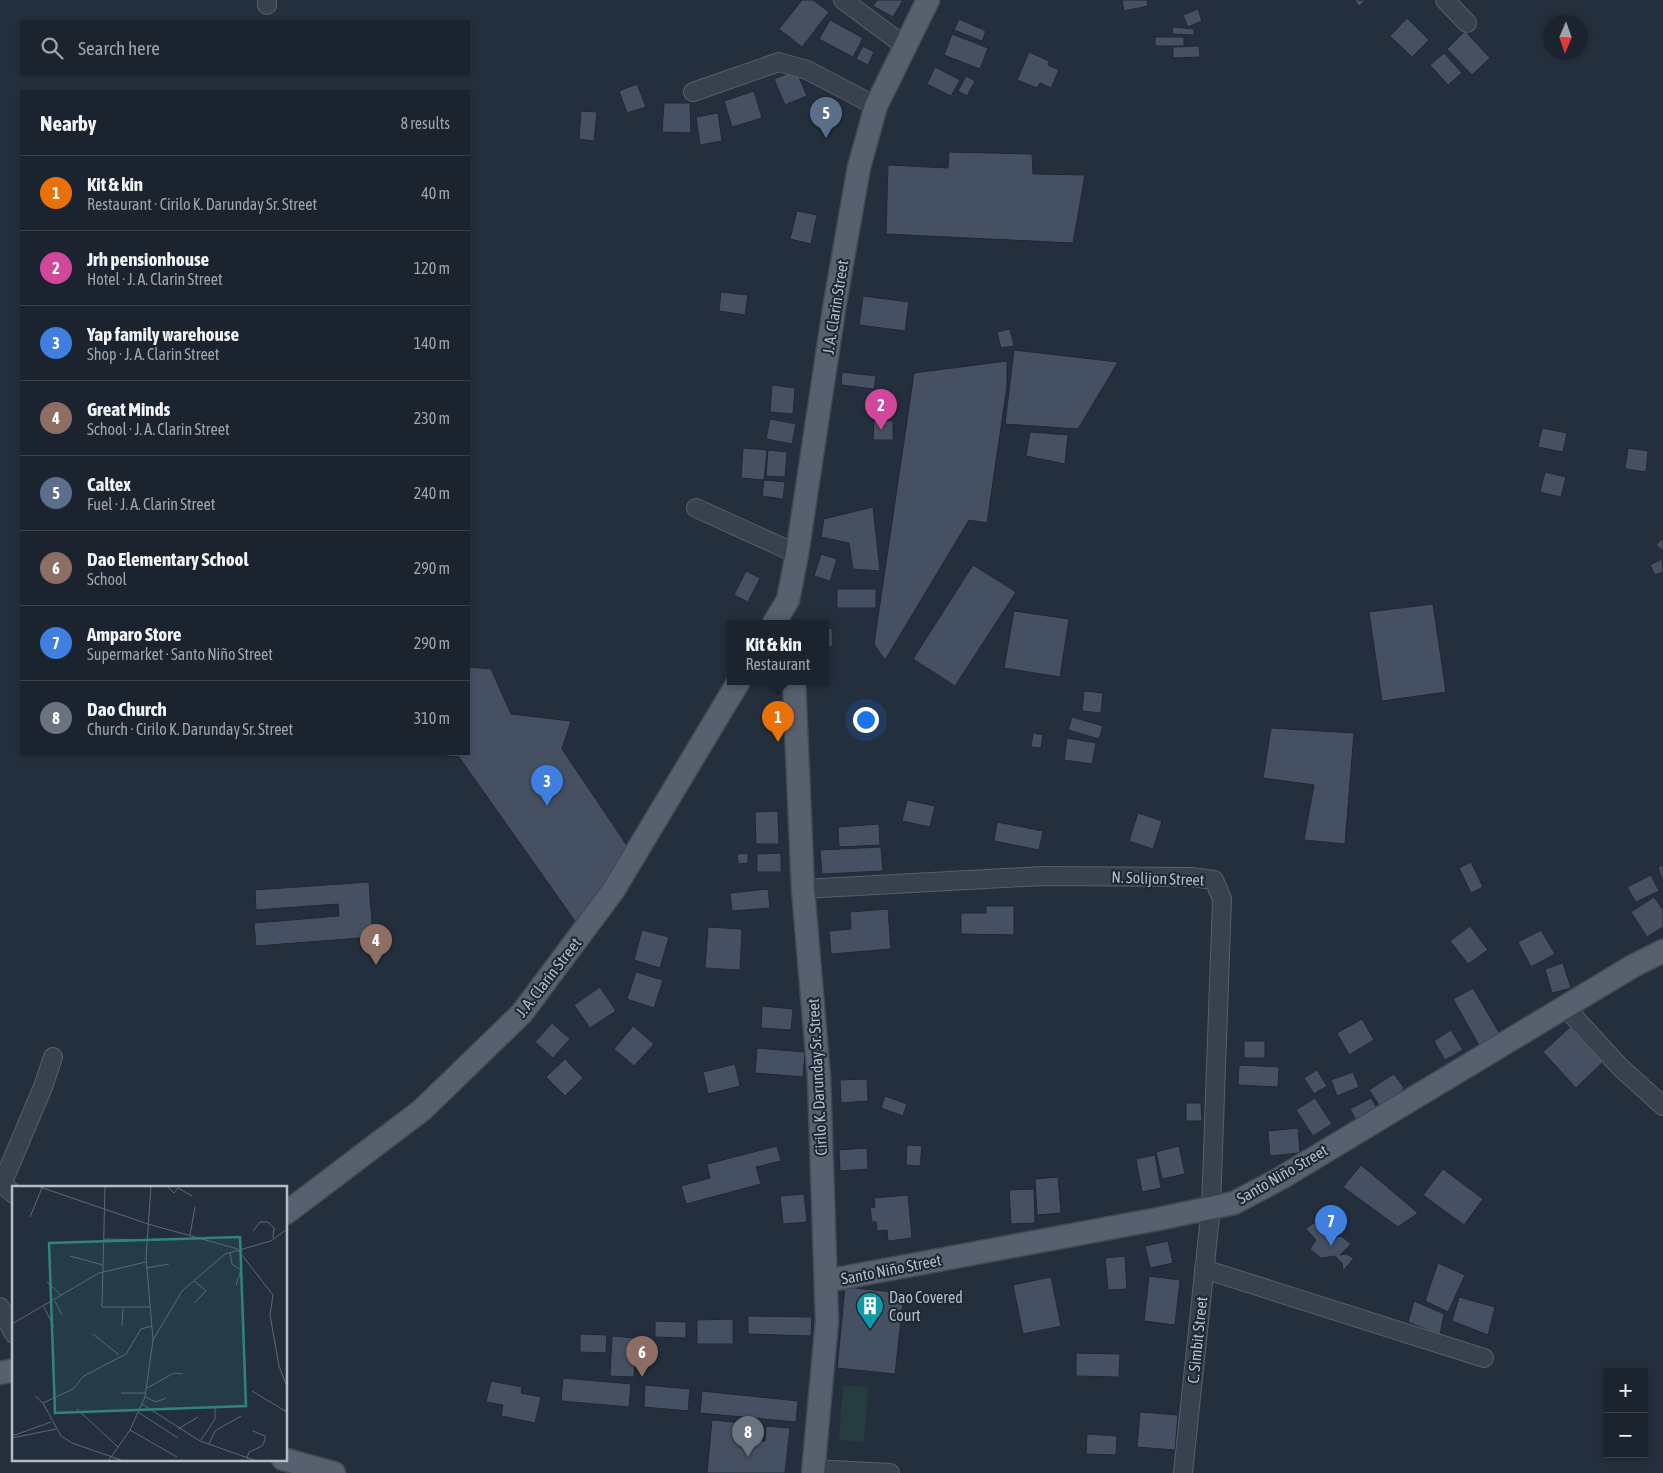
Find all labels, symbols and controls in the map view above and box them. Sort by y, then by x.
north arrow [1543,15,1588,60]
search box [20,20,470,75]
icon: search [38,34,66,62]
text: Search here [78,37,160,59]
pin: 5 [810,97,842,138]
text: Nearby [40,111,96,135]
text: 8 results [400,114,450,132]
text: Kit & kin [87,173,143,195]
text: 1 [52,184,60,202]
text: 40 m [421,184,450,202]
text: Restaurant · Cirilo K. Darunday Sr. Street [87,195,317,213]
text: Jrh pensionhouse [87,248,209,270]
street label: J. A. Clarin Street [819,258,851,355]
text: 2 [52,259,60,277]
text: 120 m [414,259,450,277]
text: Hotel · J. A. Clarin Street [87,270,223,288]
text: Yap family warehouse [87,323,239,345]
text: 3 [52,334,60,352]
text: 140 m [414,334,450,352]
text: Shop · J. A. Clarin Street [87,345,219,363]
pin: 2 [865,389,897,430]
text: Great Minds [87,398,170,420]
text: 4 [52,409,60,427]
text: 230 m [414,409,450,427]
text: School · J. A. Clarin Street [87,420,230,438]
text: Caltex [87,473,131,495]
text: 5 [52,484,60,502]
text: 240 m [414,484,450,502]
text: Fuel · J. A. Clarin Street [87,495,215,513]
text: Dao Elementary School [87,548,249,570]
text: 6 [52,559,60,577]
text: 290 m [414,559,450,577]
text: School [87,570,127,588]
popup [727,620,829,685]
text: Amparo Store [87,623,181,645]
text: Kit & kin [746,633,802,655]
text: 7 [52,634,60,652]
text: 290 m [414,634,450,652]
text: Supermarket · Santo Niño Street [87,645,273,663]
text: Restaurant [746,655,810,673]
text: Dao Church [87,698,167,720]
pin: 1 [762,701,794,742]
your location [853,707,879,733]
text: 8 [52,709,60,727]
text: 310 m [414,709,450,727]
text: Church · Cirilo K. Darunday Sr. Street [87,720,293,738]
pin: 3 [531,765,563,806]
street label: N. Solijon Street [1111,867,1205,890]
pin: 4 [360,924,392,965]
street label: J. A. Clarin Street [512,934,585,1020]
street label: Cirilo K. Darunday Sr. Street [804,998,831,1156]
street label: Santo Niño Street [1233,1141,1331,1207]
inset map [12,1186,288,1460]
pin: 7 [1315,1205,1347,1246]
street label: Santo Niño Street [839,1250,943,1288]
place label: Dao Covered Court [889,1288,963,1324]
building icon: Dao Covered Court [855,1291,885,1330]
street label: C. Simbit Street [1183,1295,1211,1384]
pin: 6 [626,1336,658,1377]
map controls [1603,1368,1648,1458]
button: + [1603,1368,1648,1413]
button: − [1603,1413,1648,1458]
pin: 8 [732,1416,764,1457]

